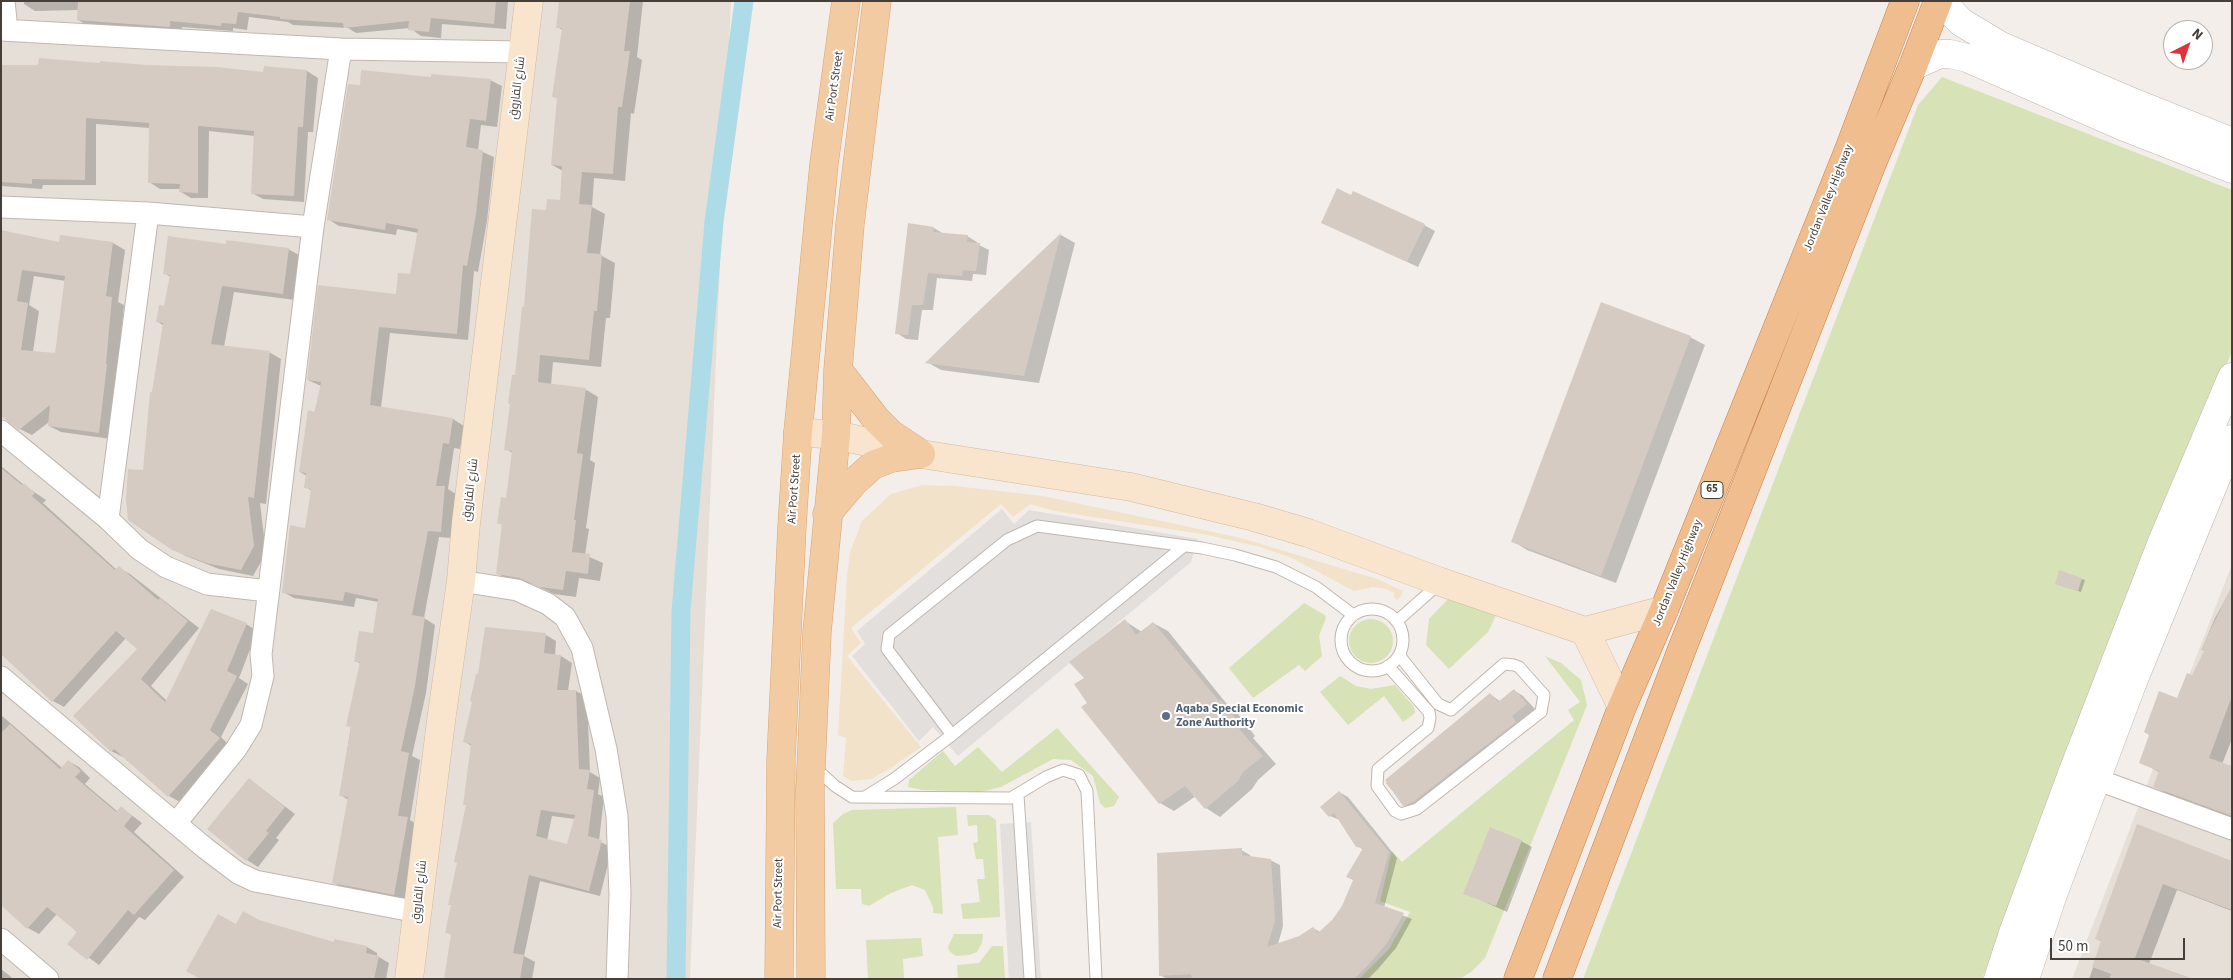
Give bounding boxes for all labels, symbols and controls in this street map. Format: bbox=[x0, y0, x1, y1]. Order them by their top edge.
north arrow bbox=[2163, 20, 2213, 70]
text: N bbox=[2187, 24, 2207, 45]
street label: Air Port Street bbox=[823, 50, 847, 122]
street label: شارع الفاروق bbox=[507, 56, 529, 120]
street label: Jordan Valley Highway bbox=[1801, 143, 1857, 253]
street label: Air Port Street bbox=[785, 454, 805, 524]
street label: شارع الفاروق bbox=[460, 458, 482, 522]
road number: 65 bbox=[1701, 482, 1723, 498]
street label: Jordan Valley Highway bbox=[1650, 518, 1706, 628]
place label: Aqaba Special Economic Zone Authority bbox=[1176, 702, 1304, 730]
marker: Aqaba Special Economic Zone Authority bbox=[1160, 710, 1172, 722]
street label: Air Port Street bbox=[771, 858, 787, 928]
street label: شارع الفاروق bbox=[410, 860, 430, 924]
scale bar bbox=[2053, 928, 2188, 960]
text: 50 m bbox=[2058, 936, 2088, 957]

